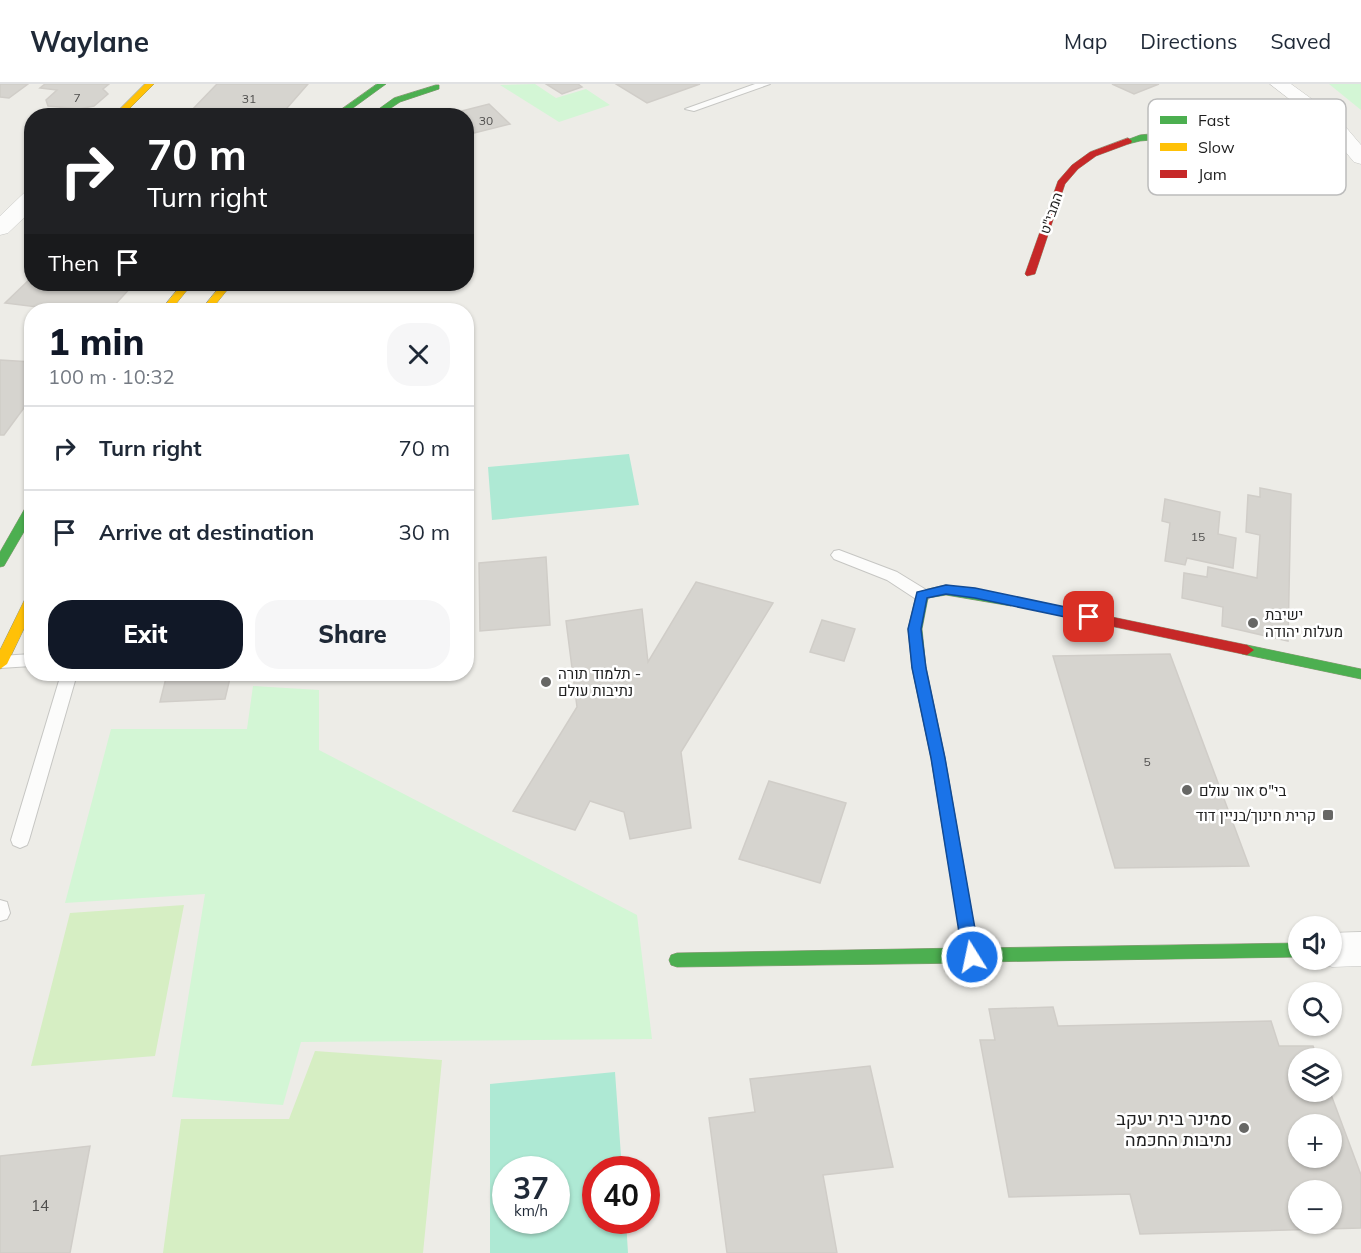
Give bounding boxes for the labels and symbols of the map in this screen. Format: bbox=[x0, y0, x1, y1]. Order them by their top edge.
house number: 7 bbox=[73, 90, 81, 105]
house number: 31 bbox=[242, 91, 256, 106]
legend bbox=[1148, 99, 1346, 195]
text: Fast bbox=[1198, 110, 1230, 130]
house number: 30 bbox=[479, 113, 493, 128]
text: Slow bbox=[1198, 137, 1235, 157]
text: Jam bbox=[1198, 164, 1227, 184]
street label: המבי"ט bbox=[1036, 190, 1066, 236]
house number: 15 bbox=[1191, 529, 1205, 544]
pin bbox=[1063, 591, 1114, 642]
place label: ישיבת מעלות יהודה bbox=[1265, 605, 1343, 641]
marker: ישיבת מעלות יהודה bbox=[1246, 616, 1260, 630]
place label: תלמוד תורה - נתיבות עולם bbox=[558, 664, 641, 700]
marker: תלמוד תורה - נתיבות עולם bbox=[539, 675, 553, 689]
house number: 5 bbox=[1143, 754, 1151, 769]
place label: בי"ס אור עולם bbox=[1199, 781, 1287, 800]
marker: בי"ס אור עולם bbox=[1180, 783, 1194, 797]
place label: קרית חינוך/בניין דוד bbox=[1196, 806, 1316, 825]
marker: קרית חינוך/בניין דוד bbox=[1321, 808, 1335, 822]
position arrow bbox=[940, 925, 1004, 989]
place label: סמינר בית יעקב נתיבות החכמה bbox=[1116, 1107, 1232, 1151]
marker: סמינר בית יעקב נתיבות החכמה bbox=[1237, 1121, 1251, 1135]
speed limit sign: 40 bbox=[582, 1156, 660, 1234]
house number: 14 bbox=[31, 1196, 49, 1215]

